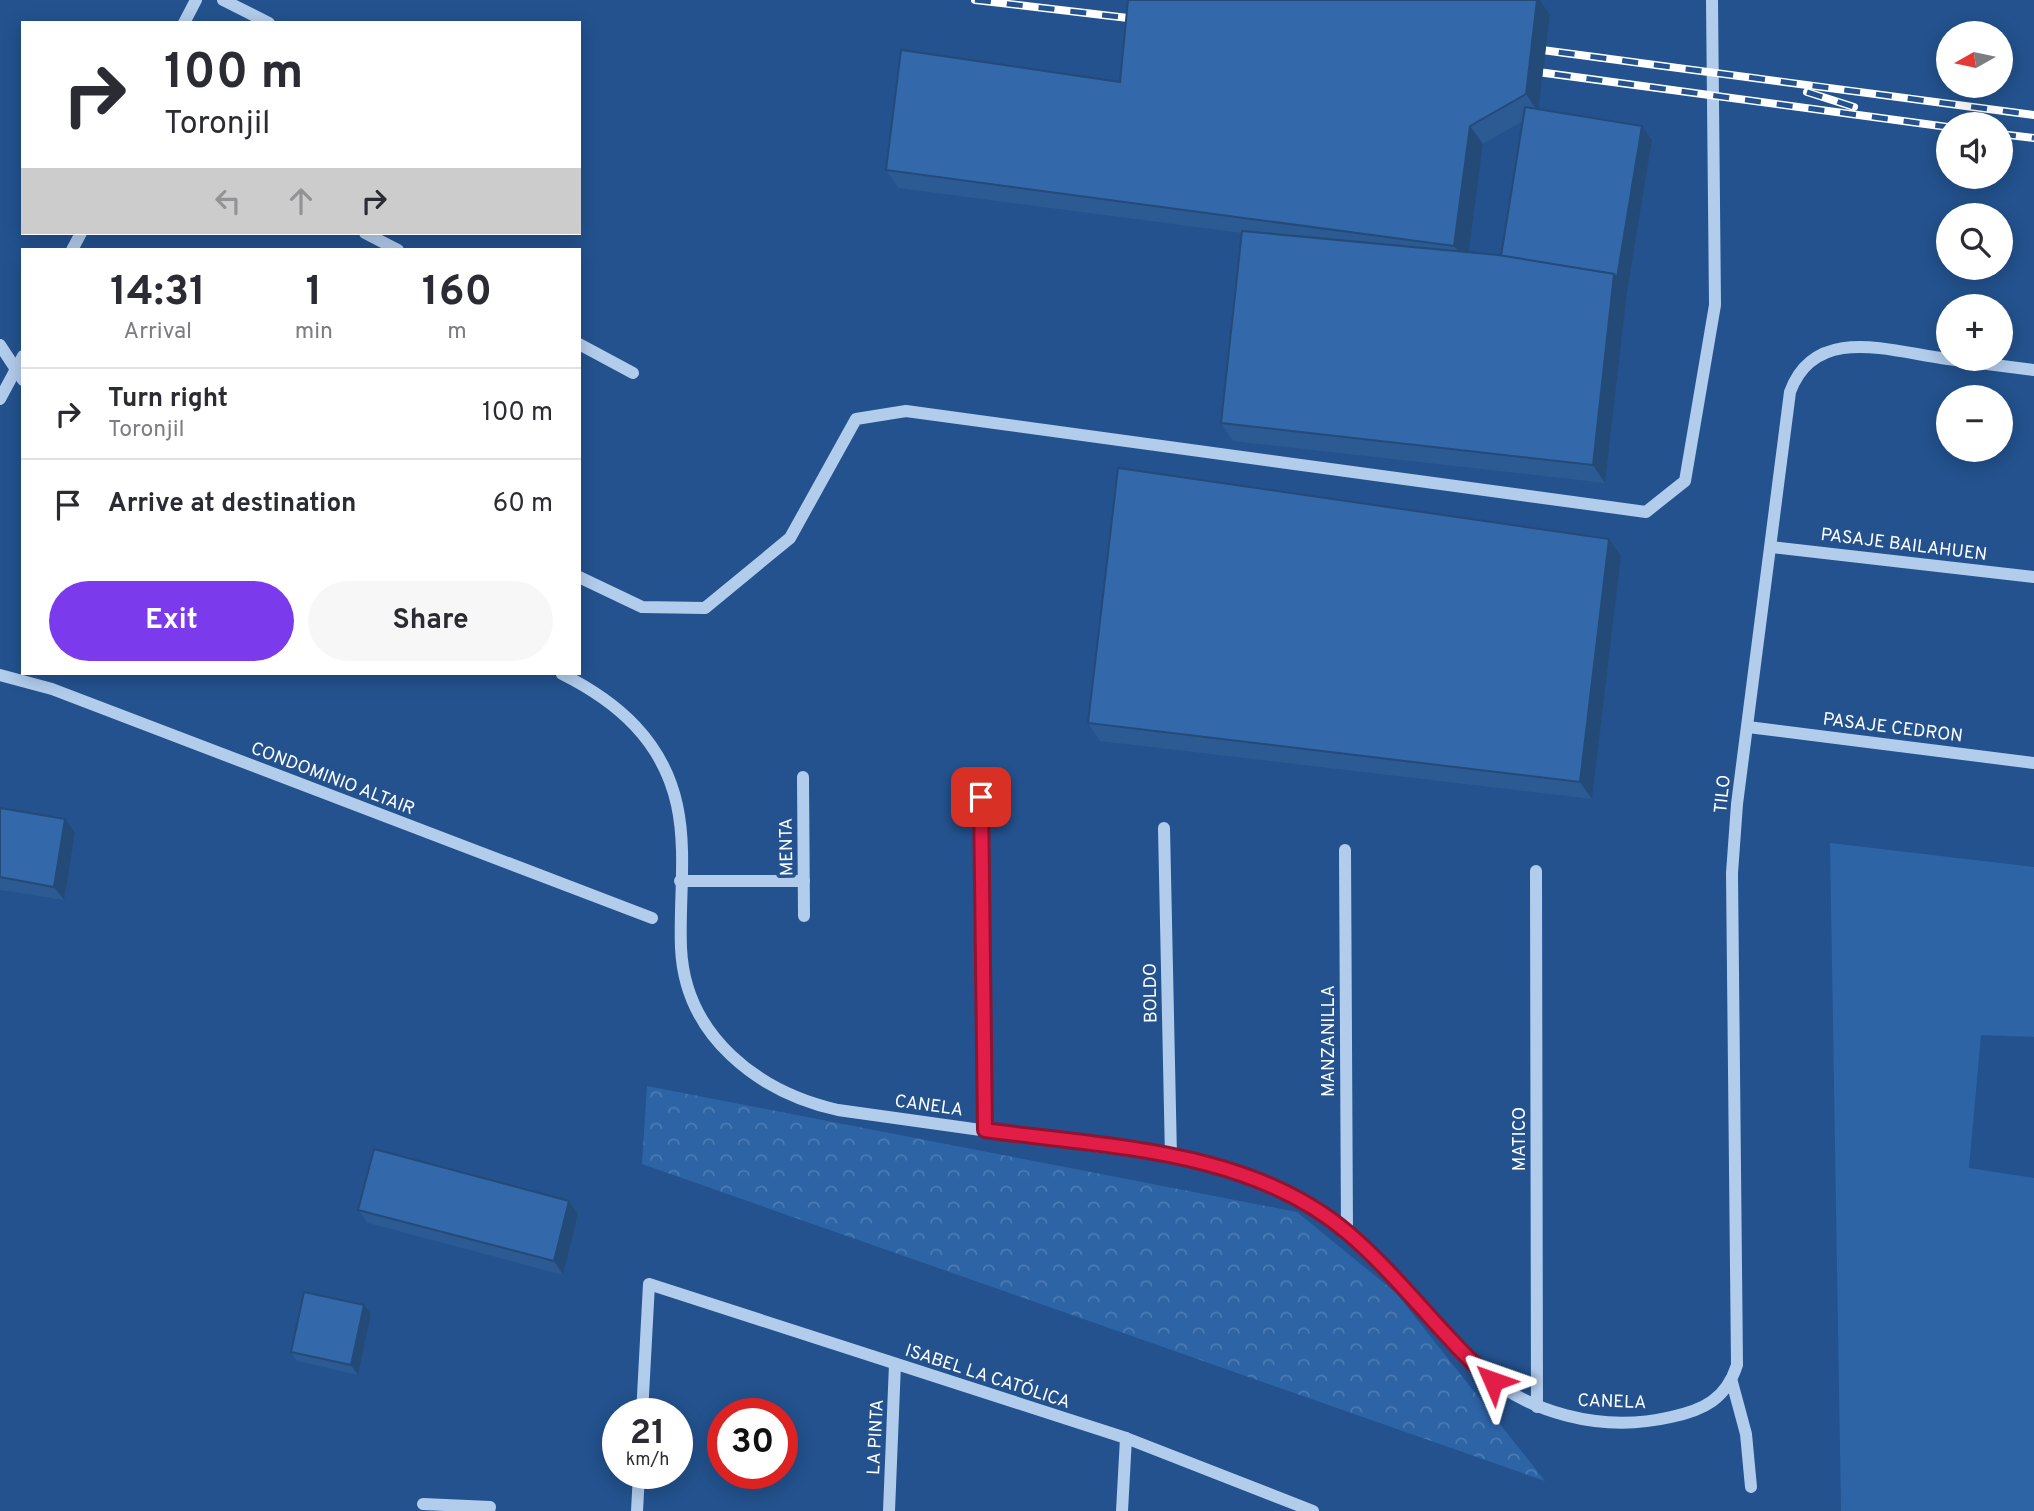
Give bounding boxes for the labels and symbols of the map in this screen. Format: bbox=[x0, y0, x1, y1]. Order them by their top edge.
north arrow bbox=[1936, 21, 2012, 98]
street label: PASAJE BAILAHUEN bbox=[1819, 524, 1988, 567]
street label: PASAJE CEDRON bbox=[1822, 708, 1964, 748]
street label: CONDOMINIO ALTAIR bbox=[247, 738, 418, 821]
pin bbox=[951, 767, 1011, 827]
street label: TILO bbox=[1710, 774, 1737, 815]
street label: MENTA bbox=[775, 818, 800, 876]
street label: BOLDO bbox=[1139, 963, 1164, 1023]
street label: MANZANILLA bbox=[1318, 985, 1341, 1097]
street label: CANELA bbox=[893, 1090, 965, 1123]
street label: MATICO bbox=[1509, 1107, 1532, 1171]
street label: ISABEL LA CATÓLICA bbox=[902, 1338, 1074, 1415]
position arrow bbox=[1456, 1344, 1530, 1418]
street label: CANELA bbox=[1577, 1390, 1647, 1415]
speed limit sign: 30 bbox=[707, 1398, 798, 1489]
street label: LA PINTA bbox=[863, 1399, 890, 1476]

